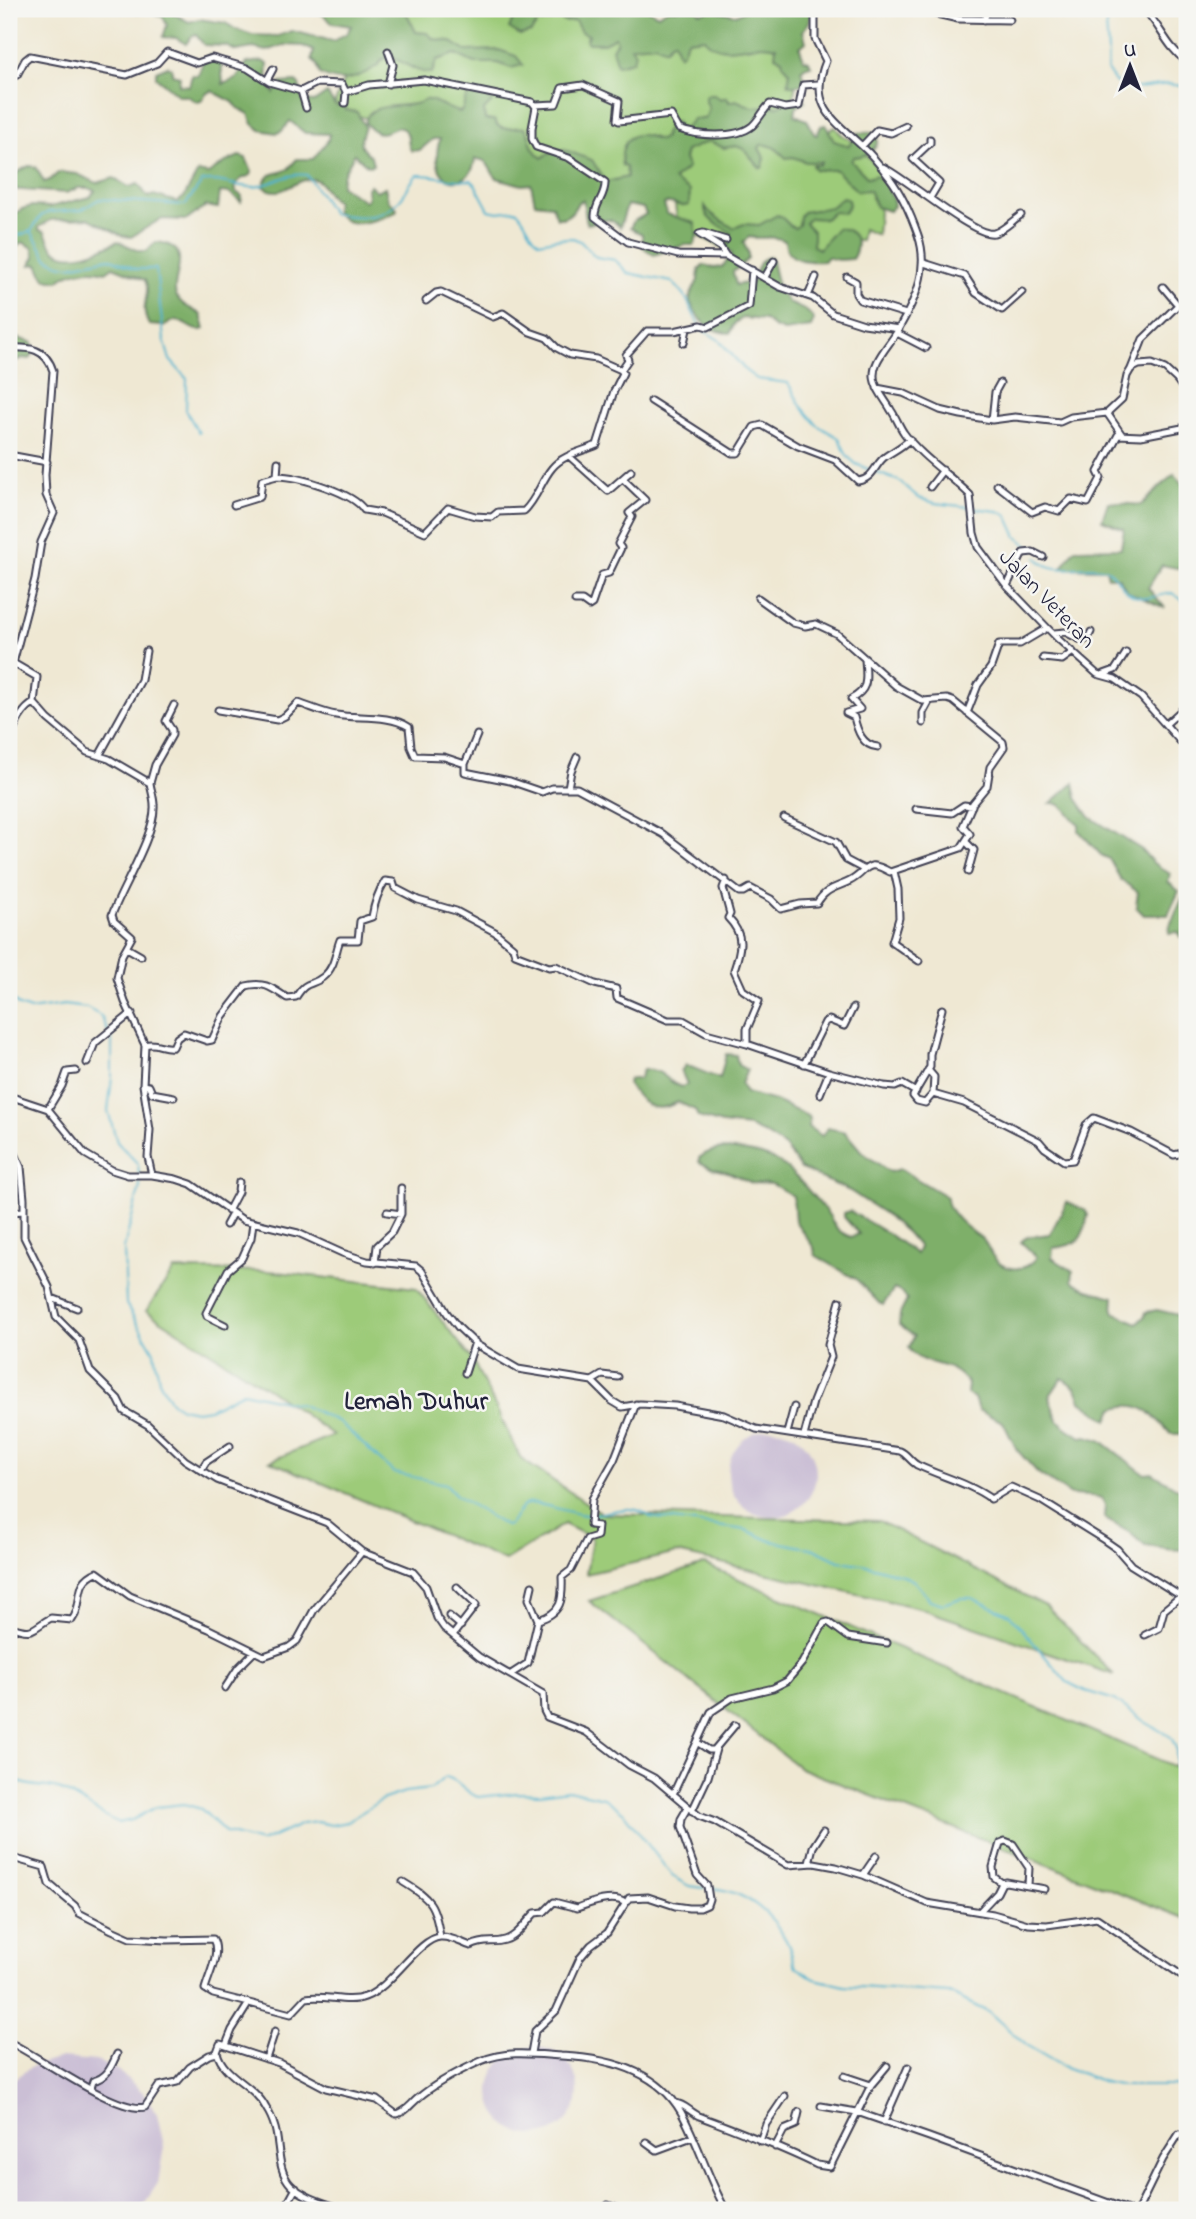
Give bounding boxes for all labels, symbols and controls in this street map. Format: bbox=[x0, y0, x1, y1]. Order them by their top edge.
north arrow bbox=[1094, 32, 1164, 102]
text: U bbox=[1124, 38, 1136, 65]
street label: Jalan Veteran bbox=[990, 543, 1102, 657]
district label: Lemah Duhur bbox=[344, 1384, 489, 1422]

